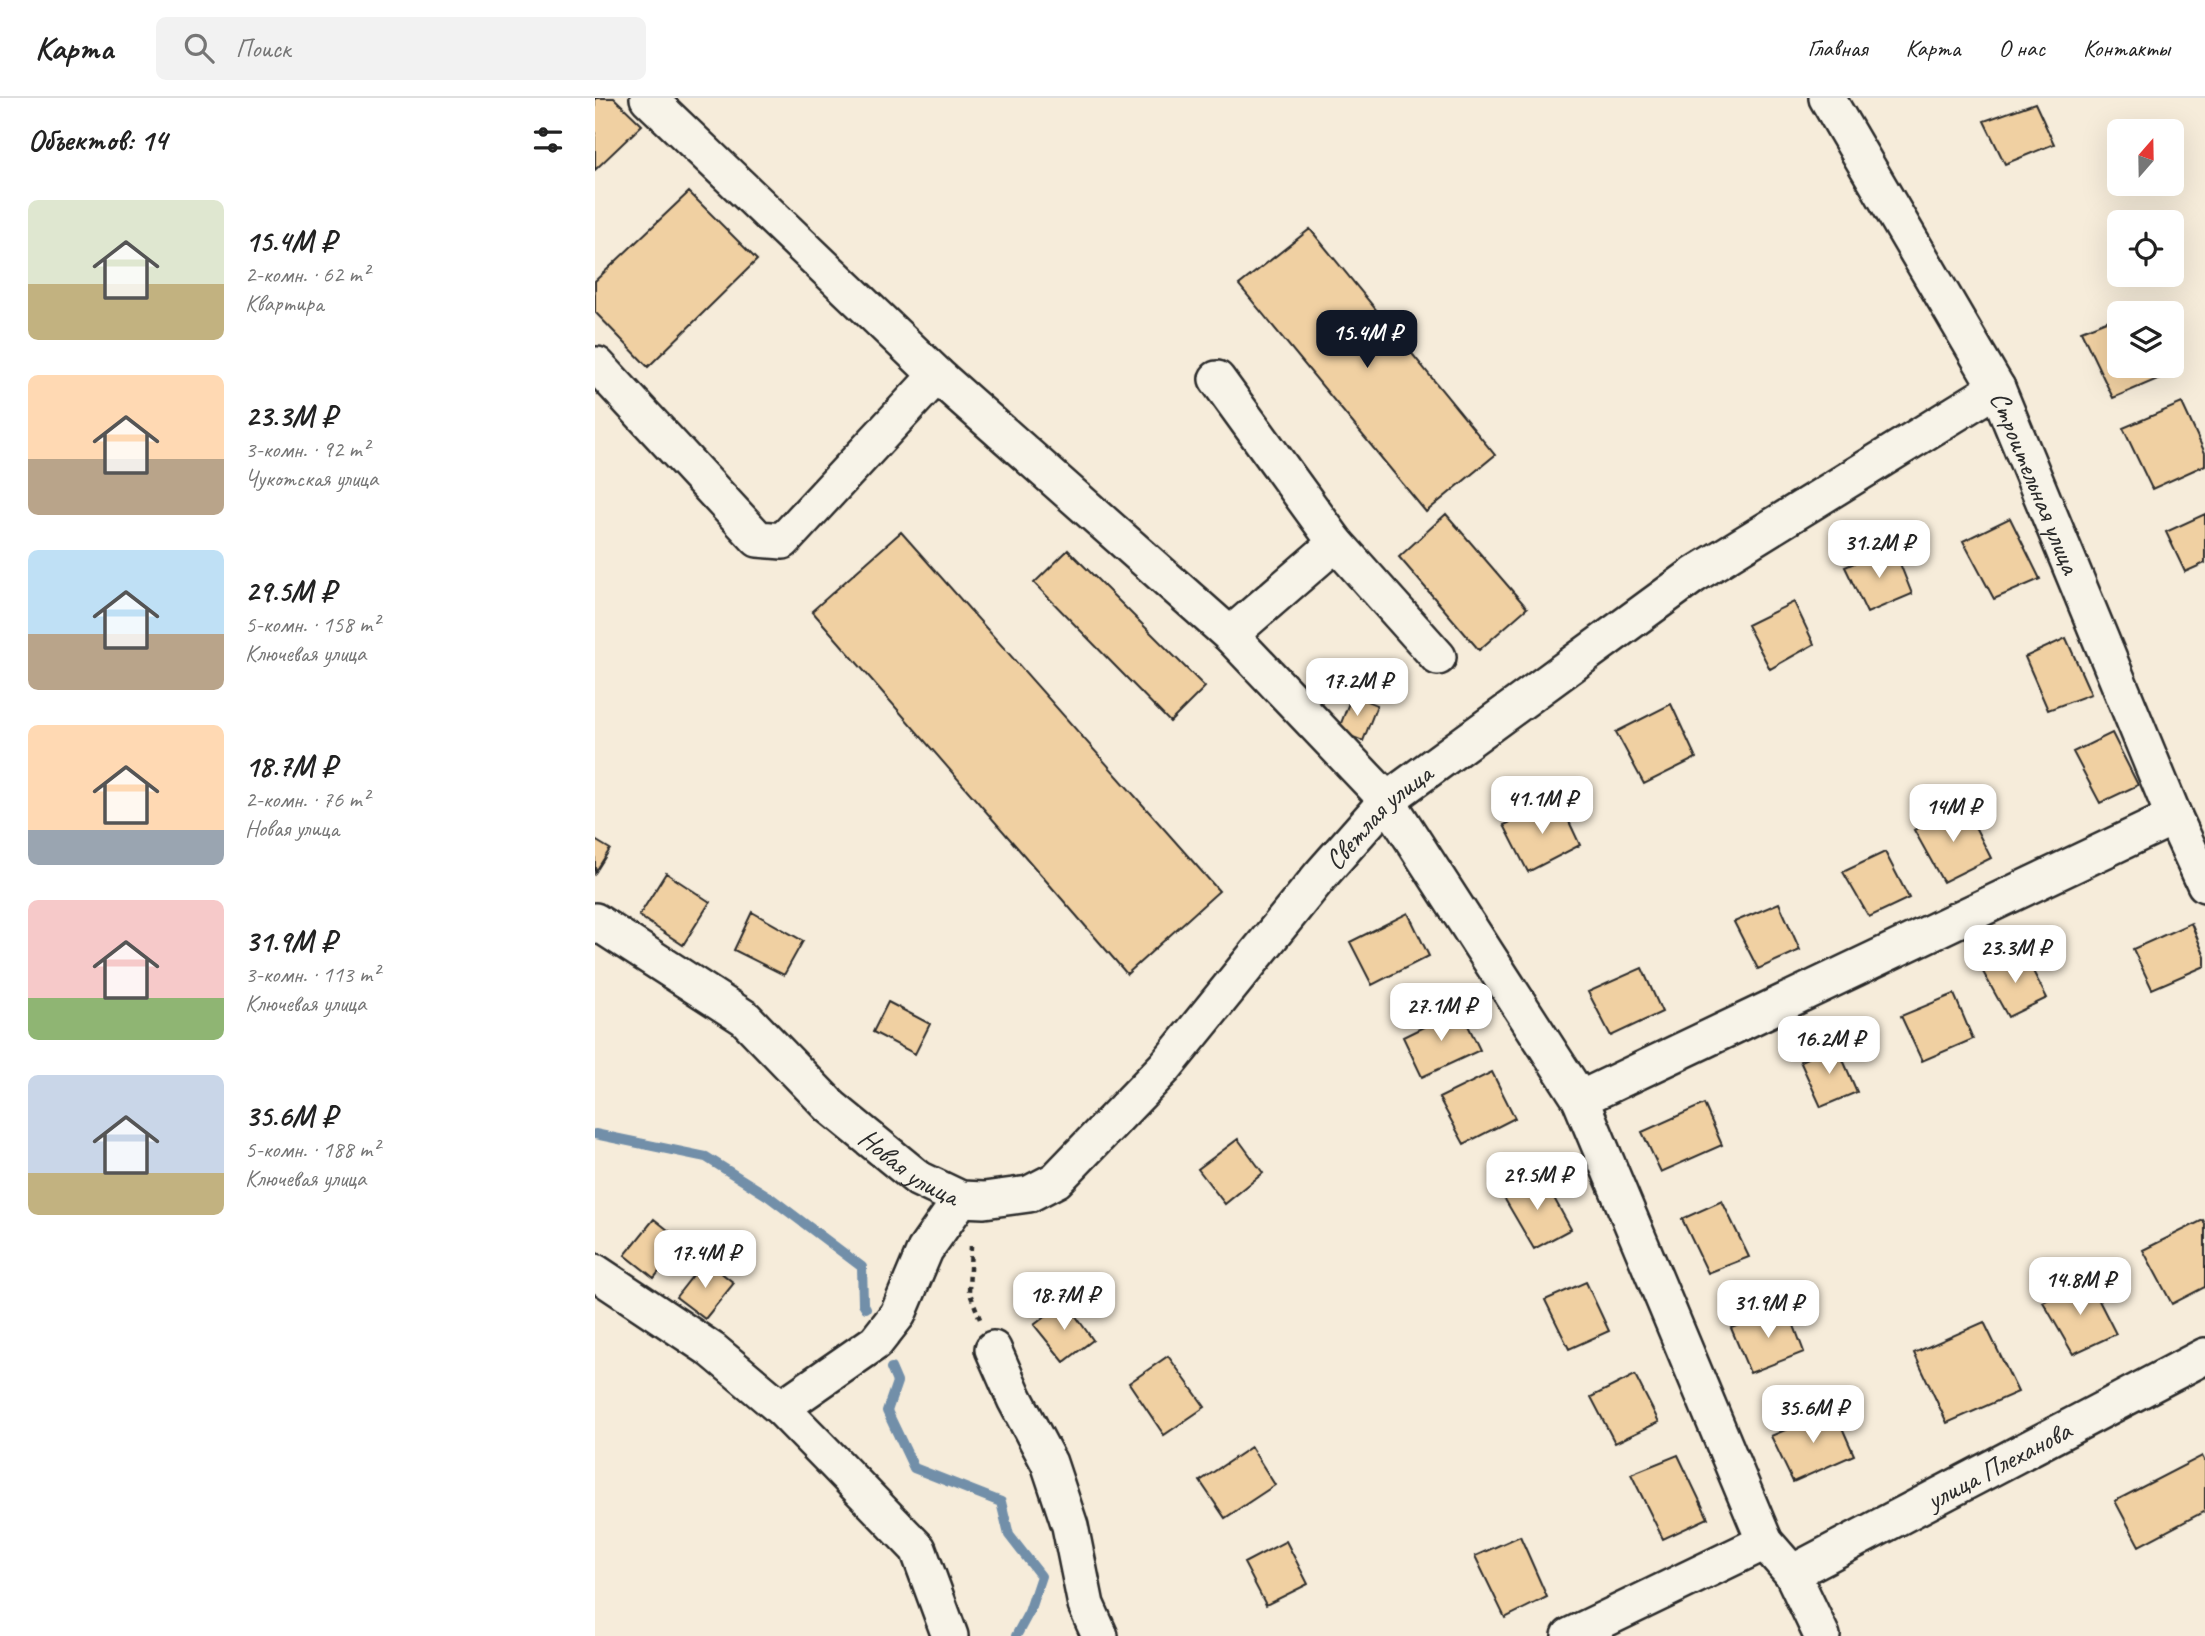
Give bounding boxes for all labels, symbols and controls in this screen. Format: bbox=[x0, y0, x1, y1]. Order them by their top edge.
search box bbox=[156, 17, 646, 80]
text: Карта bbox=[35, 27, 114, 69]
icon: search bbox=[180, 29, 218, 67]
text: Поиск bbox=[236, 32, 290, 65]
text: Главная bbox=[1807, 33, 1868, 63]
text: Карта bbox=[1906, 33, 1960, 63]
text: О нас bbox=[1998, 33, 2045, 63]
text: Контакты bbox=[2083, 33, 2170, 63]
north arrow bbox=[2107, 119, 2184, 196]
map controls bbox=[2107, 119, 2184, 378]
text: Объектов: 14 bbox=[28, 121, 167, 159]
icon: filters bbox=[529, 121, 567, 159]
button: locate bbox=[2107, 210, 2184, 287]
text: 15.4M ₽ bbox=[245, 222, 336, 260]
icon: home bbox=[84, 228, 168, 312]
text: 2-комн. · 62 m² bbox=[245, 260, 369, 289]
text: Квартира bbox=[245, 289, 323, 318]
button: layers bbox=[2107, 301, 2184, 378]
pin: 15.4M ₽ bbox=[1302, 310, 1432, 370]
text: 15.4M ₽ bbox=[1332, 318, 1402, 347]
street label: Строительная улица bbox=[1983, 386, 2090, 580]
text: 23.3M ₽ bbox=[245, 397, 336, 435]
icon: home bbox=[84, 403, 168, 487]
text: 3-комн. · 92 m² bbox=[245, 435, 369, 464]
text: Чукотская улица bbox=[245, 464, 378, 493]
pin: 31.2M ₽ bbox=[1814, 520, 1944, 580]
text: 31.2M ₽ bbox=[1844, 528, 1914, 557]
text: 29.5M ₽ bbox=[245, 572, 335, 610]
icon: home bbox=[84, 578, 168, 662]
text: 5-комн. · 158 m² bbox=[245, 610, 379, 639]
text: Ключевая улица bbox=[245, 639, 366, 668]
pin: 17.2M ₽ bbox=[1292, 658, 1422, 718]
text: 17.2M ₽ bbox=[1322, 666, 1392, 695]
text: 18.7M ₽ bbox=[245, 747, 336, 785]
icon: home bbox=[84, 753, 168, 837]
street label: Светлая улица bbox=[1317, 754, 1441, 877]
pin: 41.1M ₽ bbox=[1477, 776, 1607, 836]
text: 41.1M ₽ bbox=[1507, 784, 1577, 813]
pin: 14M ₽ bbox=[1904, 784, 2002, 844]
text: 2-комн. · 76 m² bbox=[245, 785, 369, 814]
text: 14M ₽ bbox=[1926, 792, 1980, 821]
text: Новая улица bbox=[245, 814, 339, 843]
text: 31.9M ₽ bbox=[245, 922, 336, 960]
pin: 23.3M ₽ bbox=[1950, 926, 2080, 985]
icon: home bbox=[84, 928, 168, 1012]
text: 23.3M ₽ bbox=[1980, 933, 2050, 962]
text: 3-комн. · 113 m² bbox=[245, 960, 379, 989]
pin: 27.1M ₽ bbox=[1376, 984, 1506, 1043]
text: Ключевая улица bbox=[245, 989, 366, 1018]
text: 27.1M ₽ bbox=[1406, 991, 1476, 1020]
pin: 16.2M ₽ bbox=[1764, 1016, 1894, 1076]
text: 16.2M ₽ bbox=[1794, 1024, 1864, 1053]
text: 35.6M ₽ bbox=[245, 1097, 336, 1135]
icon: home bbox=[84, 1103, 168, 1187]
street label: Новая улица bbox=[852, 1120, 967, 1214]
text: 5-комн. · 188 m² bbox=[245, 1135, 379, 1164]
pin: 29.5M ₽ bbox=[1472, 1152, 1602, 1212]
text: 29.5M ₽ bbox=[1502, 1160, 1572, 1189]
text: Ключевая улица bbox=[245, 1164, 366, 1193]
pin: 17.4M ₽ bbox=[640, 1230, 770, 1290]
text: 17.4M ₽ bbox=[670, 1238, 740, 1267]
pin: 14.8M ₽ bbox=[2015, 1258, 2145, 1317]
text: 14.8M ₽ bbox=[2045, 1265, 2115, 1294]
pin: 18.7M ₽ bbox=[999, 1272, 1129, 1332]
text: 18.7M ₽ bbox=[1029, 1280, 1099, 1309]
pin: 31.9M ₽ bbox=[1703, 1280, 1833, 1340]
text: 31.9M ₽ bbox=[1733, 1288, 1803, 1317]
pin: 35.6M ₽ bbox=[1748, 1386, 1878, 1445]
text: 35.6M ₽ bbox=[1778, 1393, 1848, 1422]
street label: улица Плеханова bbox=[1918, 1411, 2078, 1518]

